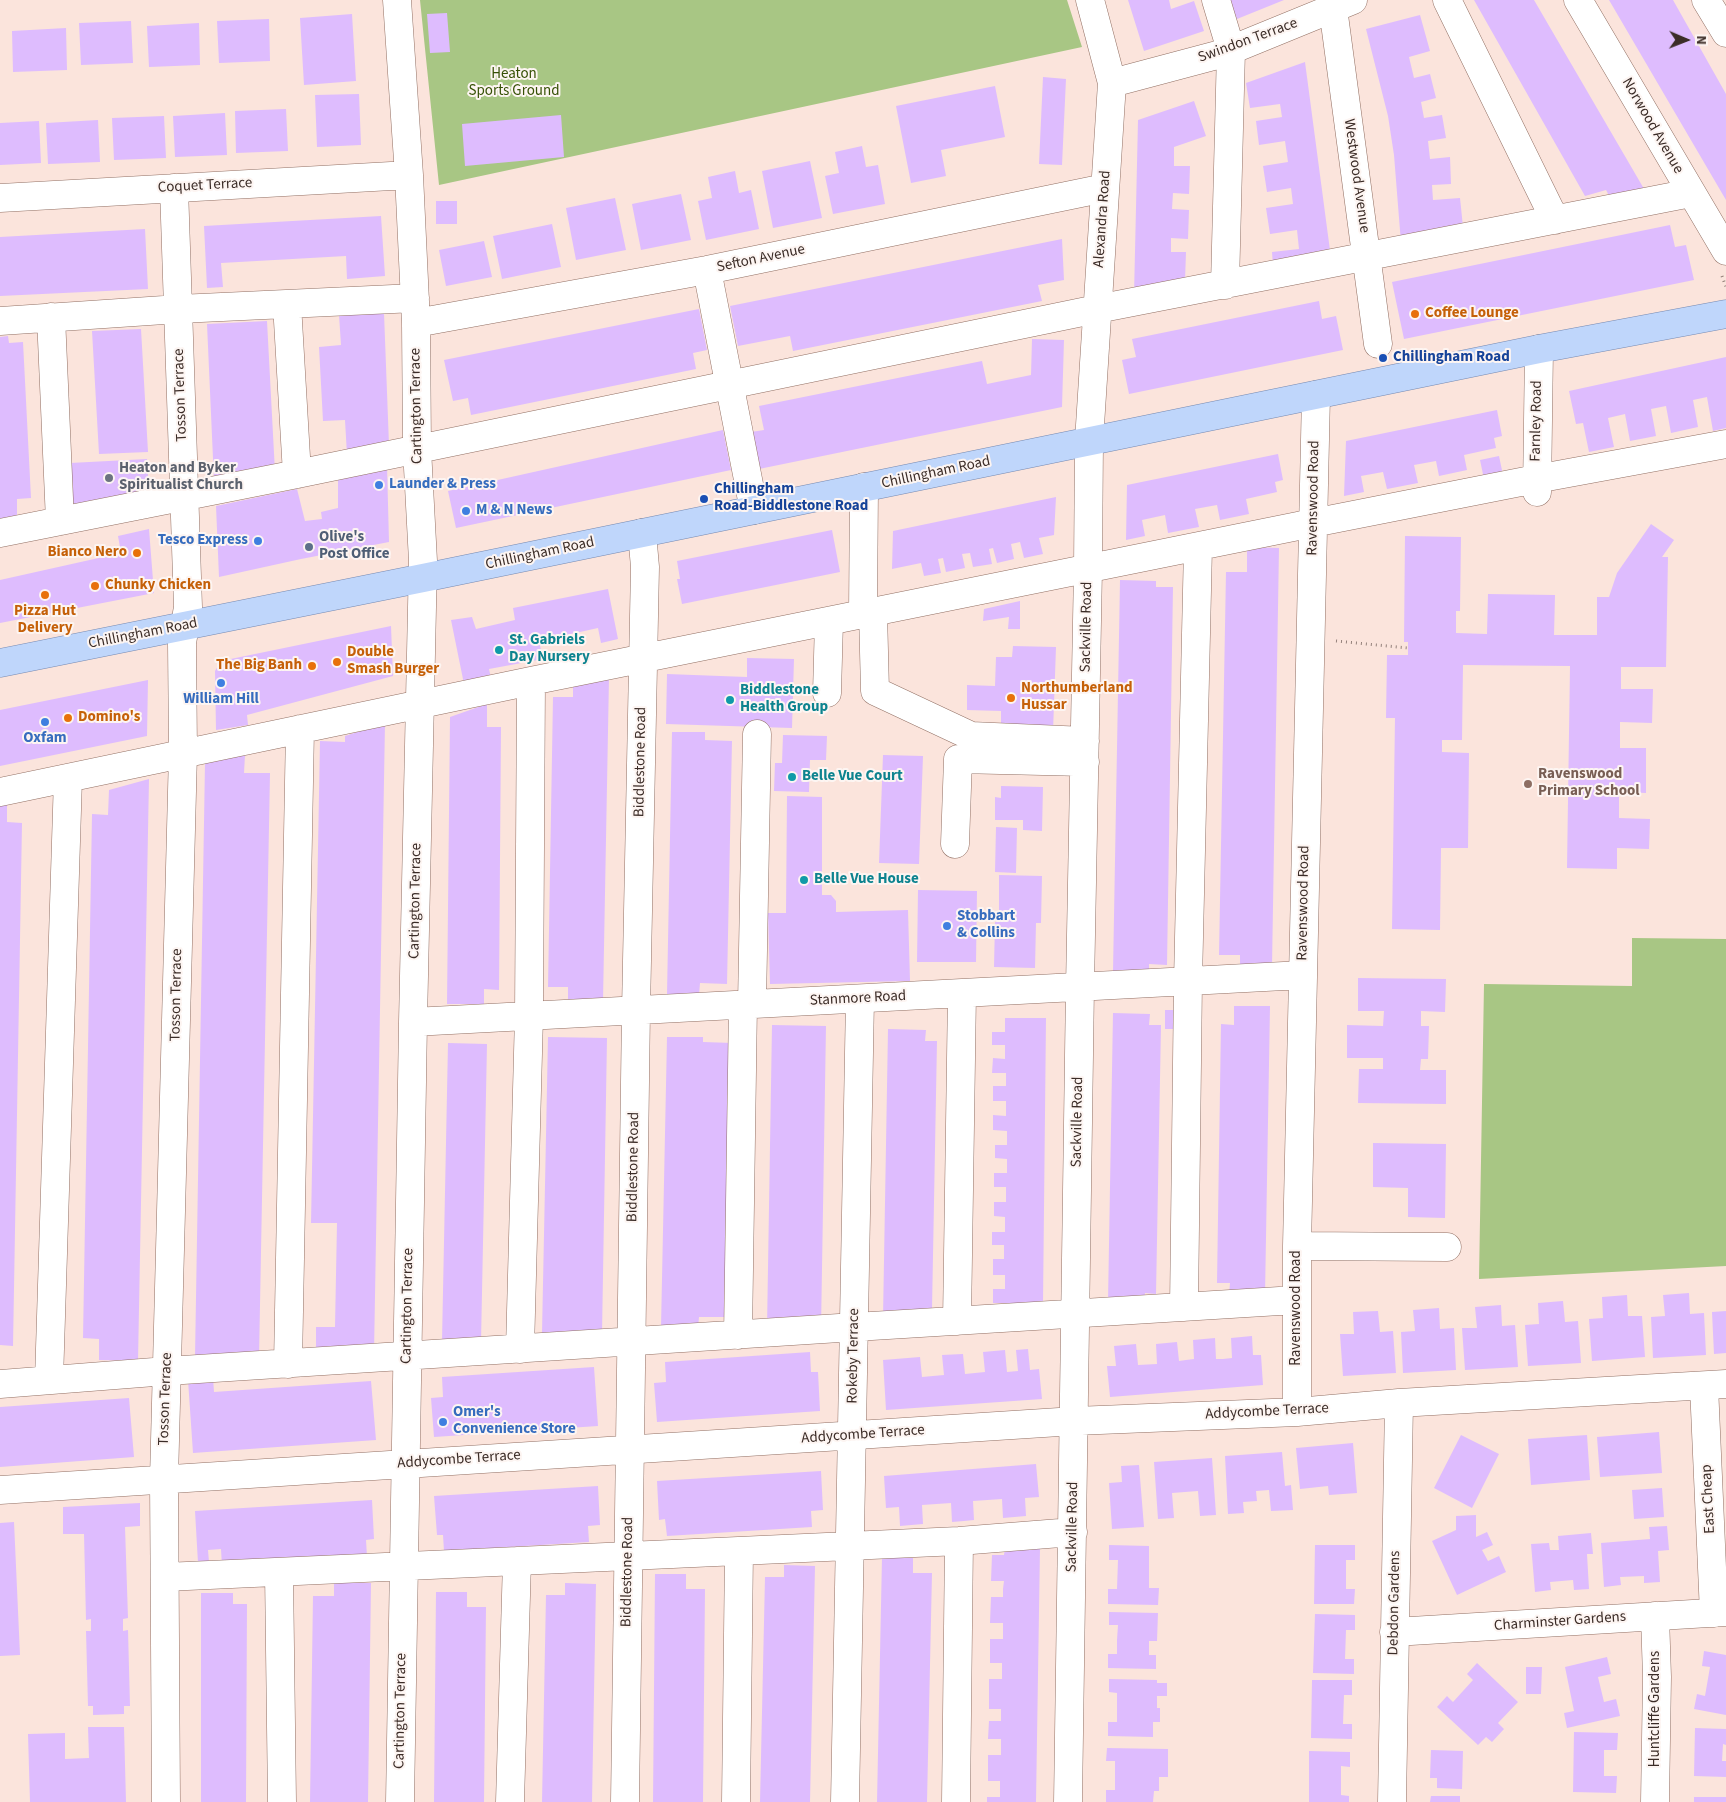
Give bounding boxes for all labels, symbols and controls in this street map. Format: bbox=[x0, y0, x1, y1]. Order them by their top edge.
street label: Swindon Terrace bbox=[1196, 15, 1300, 67]
north arrow bbox=[1661, 15, 1711, 65]
text: N bbox=[1691, 35, 1711, 45]
park label: Heaton Sports Ground bbox=[468, 66, 560, 101]
street label: Norwood Avenue bbox=[1617, 75, 1687, 177]
street label: Westwood Avenue bbox=[1339, 118, 1373, 234]
street label: Alexandra Road bbox=[1091, 170, 1115, 268]
street label: Coquet Terrace bbox=[157, 175, 253, 197]
street label: Sefton Avenue bbox=[715, 241, 807, 277]
place label: Coffee Lounge bbox=[1425, 305, 1519, 323]
marker: Coffee Lounge bbox=[1409, 308, 1421, 320]
street label: Tosson Terrace bbox=[170, 348, 192, 442]
street label: Cartington Terrace bbox=[407, 348, 427, 464]
place label: Chillingham Road bbox=[1393, 349, 1510, 367]
marker: Chillingham Road bbox=[1377, 352, 1389, 364]
street label: Farnley Road bbox=[1527, 380, 1547, 462]
street label: Ravenswood Road bbox=[1304, 440, 1324, 556]
street label: Chillingham Road bbox=[880, 453, 992, 493]
place label: Heaton and Byker Spiritualist Church bbox=[119, 460, 243, 495]
marker: Heaton and Byker Spiritualist Church bbox=[103, 472, 115, 484]
place label: Launder & Press bbox=[389, 476, 496, 494]
marker: Launder & Press bbox=[373, 479, 385, 491]
place label: Chillingham Road-Biddlestone Road bbox=[714, 481, 868, 516]
marker: Chillingham Road-Biddlestone Road bbox=[698, 493, 710, 505]
place label: M & N News bbox=[476, 502, 552, 520]
marker: M & N News bbox=[460, 505, 472, 517]
place label: Olive's Post Office bbox=[319, 529, 390, 564]
place label: Tesco Express bbox=[158, 532, 248, 550]
street label: Chillingham Road bbox=[484, 534, 596, 574]
marker: Tesco Express bbox=[252, 535, 264, 547]
marker: Olive's Post Office bbox=[303, 541, 315, 553]
place label: Bianco Nero bbox=[47, 544, 127, 562]
marker: Bianco Nero bbox=[131, 547, 143, 559]
place label: Chunky Chicken bbox=[105, 577, 211, 595]
marker: Chunky Chicken bbox=[89, 580, 101, 592]
street label: Sackville Road bbox=[1077, 581, 1097, 673]
marker: Pizza Hut Delivery bbox=[39, 589, 51, 601]
place label: Pizza Hut Delivery bbox=[14, 603, 76, 638]
street label: Chillingham Road bbox=[87, 615, 199, 653]
place label: St. Gabriels Day Nursery bbox=[509, 632, 590, 667]
place label: Double Smash Burger bbox=[347, 644, 439, 679]
marker: St. Gabriels Day Nursery bbox=[493, 644, 505, 656]
marker: Double Smash Burger bbox=[331, 656, 343, 668]
place label: The Big Banh bbox=[216, 657, 302, 675]
marker: The Big Banh bbox=[306, 660, 318, 672]
marker: William Hill bbox=[215, 677, 227, 689]
place label: Northumberland Hussar bbox=[1021, 680, 1133, 715]
place label: Biddlestone Health Group bbox=[740, 682, 828, 717]
place label: William Hill bbox=[183, 691, 259, 709]
marker: Northumberland Hussar bbox=[1005, 692, 1017, 704]
marker: Biddlestone Health Group bbox=[724, 694, 736, 706]
street label: Biddlestone Road bbox=[631, 707, 651, 817]
place label: Domino's bbox=[78, 709, 140, 727]
marker: Domino's bbox=[62, 712, 74, 724]
marker: Oxfam bbox=[39, 716, 51, 728]
place label: Oxfam bbox=[23, 730, 67, 748]
place label: Ravenswood Primary School bbox=[1538, 766, 1640, 801]
place label: Belle Vue Court bbox=[802, 768, 903, 786]
marker: Belle Vue Court bbox=[786, 771, 798, 783]
marker: Ravenswood Primary School bbox=[1522, 778, 1534, 790]
street label: Cartington Terrace bbox=[406, 843, 426, 959]
street label: Ravenswood Road bbox=[1294, 845, 1314, 961]
place label: Belle Vue House bbox=[814, 871, 919, 889]
marker: Belle Vue House bbox=[798, 874, 810, 886]
place label: Stobbart & Collins bbox=[957, 908, 1015, 943]
marker: Stobbart & Collins bbox=[941, 920, 953, 932]
street label: Tosson Terrace bbox=[167, 948, 187, 1042]
street label: Stanmore Road bbox=[809, 987, 907, 1011]
street label: Sackville Road bbox=[1068, 1076, 1088, 1168]
street label: Biddlestone Road bbox=[624, 1112, 644, 1222]
street label: Cartington Terrace bbox=[398, 1248, 418, 1364]
street label: Ravenswood Road bbox=[1288, 1250, 1306, 1366]
street label: Rokeby Terrace bbox=[844, 1308, 864, 1404]
street label: Tosson Terrace bbox=[155, 1352, 177, 1446]
street label: Addycombe Terrace bbox=[1205, 1400, 1329, 1424]
place label: Omer's Convenience Store bbox=[453, 1404, 576, 1439]
marker: Omer's Convenience Store bbox=[437, 1416, 449, 1428]
street label: Addycombe Terrace bbox=[801, 1422, 925, 1448]
street label: Addycombe Terrace bbox=[397, 1447, 521, 1473]
street label: East Cheap bbox=[1698, 1464, 1720, 1534]
street label: Sackville Road bbox=[1063, 1481, 1083, 1573]
street label: Biddlestone Road bbox=[618, 1517, 638, 1627]
street label: Debdon Gardens bbox=[1385, 1550, 1405, 1656]
street label: Charminster Gardens bbox=[1493, 1608, 1627, 1636]
street label: Huntcliffe Gardens bbox=[1647, 1651, 1665, 1767]
street label: Cartington Terrace bbox=[391, 1653, 411, 1769]

